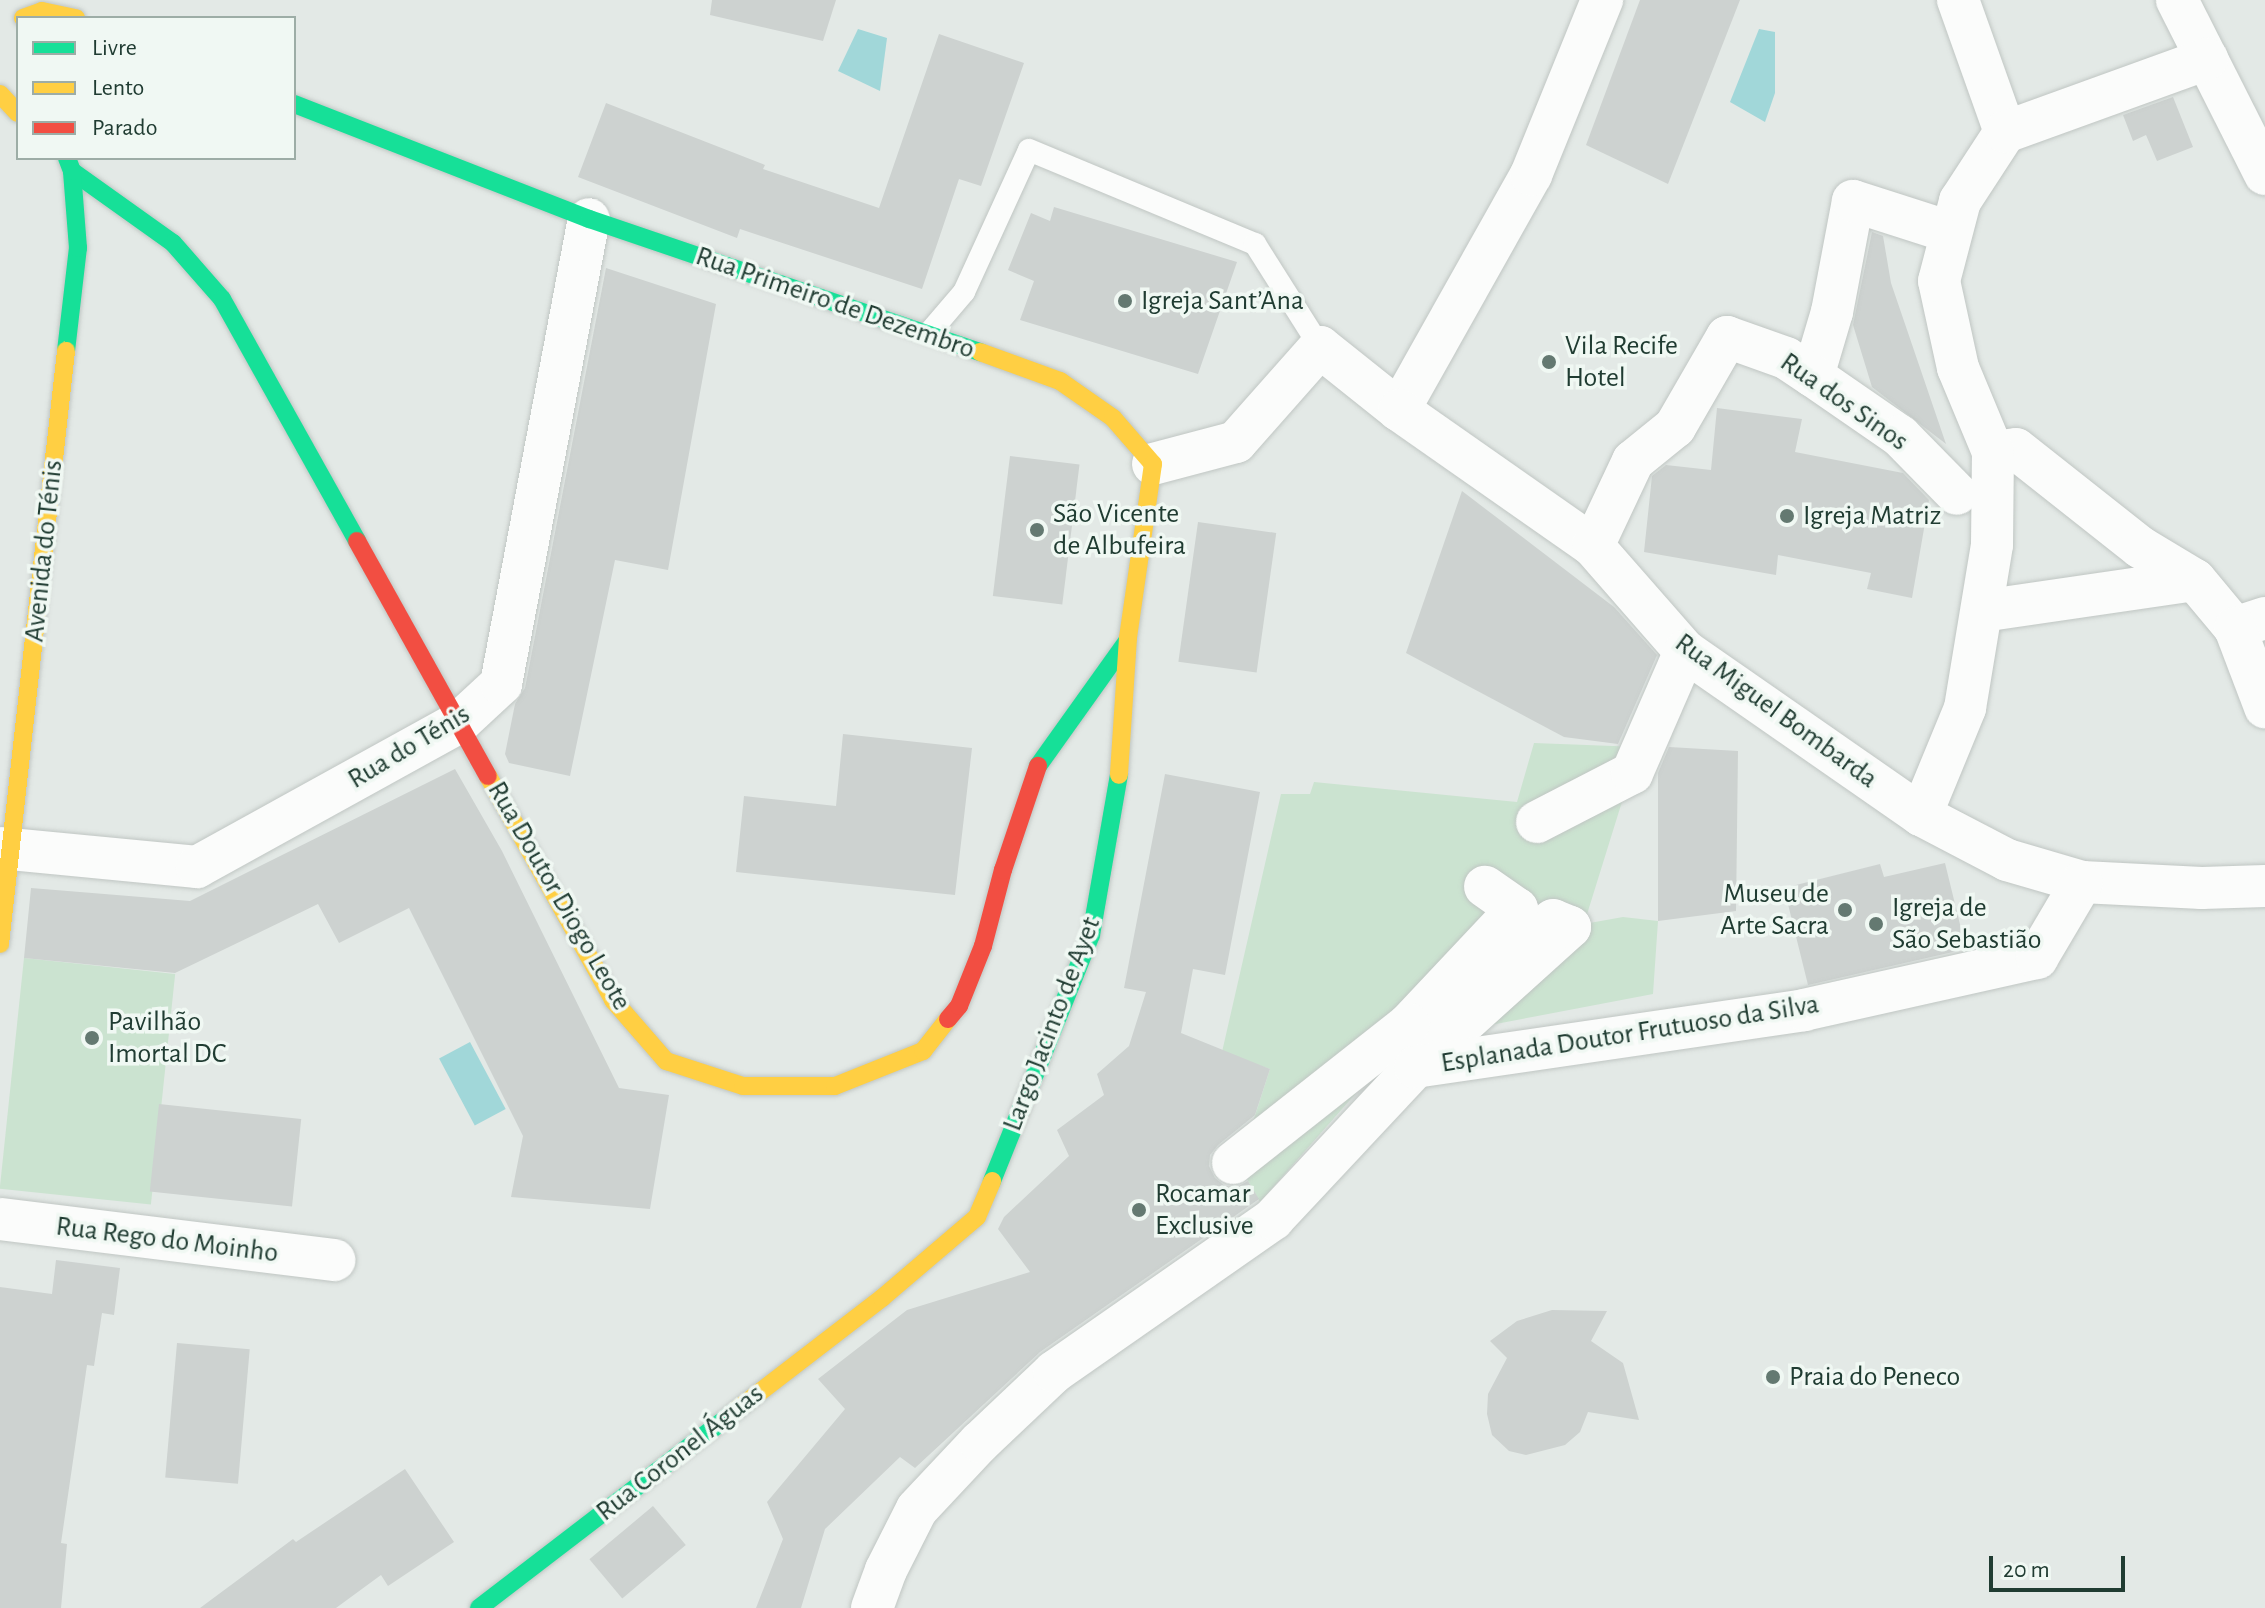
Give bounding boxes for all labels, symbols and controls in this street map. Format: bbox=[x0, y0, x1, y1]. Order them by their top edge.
legend bbox=[16, 16, 296, 160]
text: Livre bbox=[92, 36, 137, 60]
text: Lento bbox=[92, 76, 144, 100]
text: Parado bbox=[92, 116, 158, 140]
street label: Rua Primeiro de Dezembro bbox=[691, 239, 979, 367]
place label: Igreja Sant’Ana bbox=[1141, 284, 1304, 318]
marker: Igreja Sant’Ana bbox=[1116, 292, 1134, 310]
place label: Vila Recife Hotel bbox=[1565, 329, 1678, 395]
street label: Rua dos Sinos bbox=[1774, 346, 1914, 458]
marker: Vila Recife Hotel bbox=[1540, 353, 1558, 371]
street label: Avenida do Ténis bbox=[18, 458, 70, 644]
place label: São Vicente de Albufeira bbox=[1053, 497, 1186, 563]
place label: Igreja Matriz bbox=[1803, 499, 1941, 533]
marker: Igreja Matriz bbox=[1778, 507, 1796, 525]
marker: São Vicente de Albufeira bbox=[1028, 521, 1046, 539]
street label: Rua Miguel Bombarda bbox=[1668, 626, 1884, 796]
street label: Rua do Ténis bbox=[342, 698, 476, 796]
street label: Rua Doutor Diogo Leote bbox=[480, 776, 638, 1016]
place label: Museu de Arte Sacra bbox=[1720, 877, 1829, 943]
place label: Igreja de São Sebastião bbox=[1892, 891, 2042, 957]
marker: Museu de Arte Sacra bbox=[1836, 901, 1854, 919]
street label: Largo Jacinto de Ayet bbox=[996, 912, 1108, 1136]
marker: Igreja de São Sebastião bbox=[1867, 915, 1885, 933]
street label: Esplanada Doutor Frutuoso da Silva bbox=[1439, 988, 1821, 1080]
place label: Pavilhão Imortal DC bbox=[108, 1005, 226, 1071]
marker: Pavilhão Imortal DC bbox=[83, 1029, 101, 1047]
place label: Rocamar Exclusive bbox=[1155, 1177, 1254, 1243]
marker: Rocamar Exclusive bbox=[1130, 1201, 1148, 1219]
street label: Rua Rego do Moinho bbox=[54, 1210, 280, 1270]
place label: Praia do Peneco bbox=[1789, 1360, 1960, 1394]
marker: Praia do Peneco bbox=[1764, 1368, 1782, 1386]
street label: Rua Coronel Águas bbox=[590, 1377, 770, 1529]
scale bar bbox=[1993, 1540, 2129, 1590]
text: 20 m bbox=[2003, 1558, 2050, 1582]

